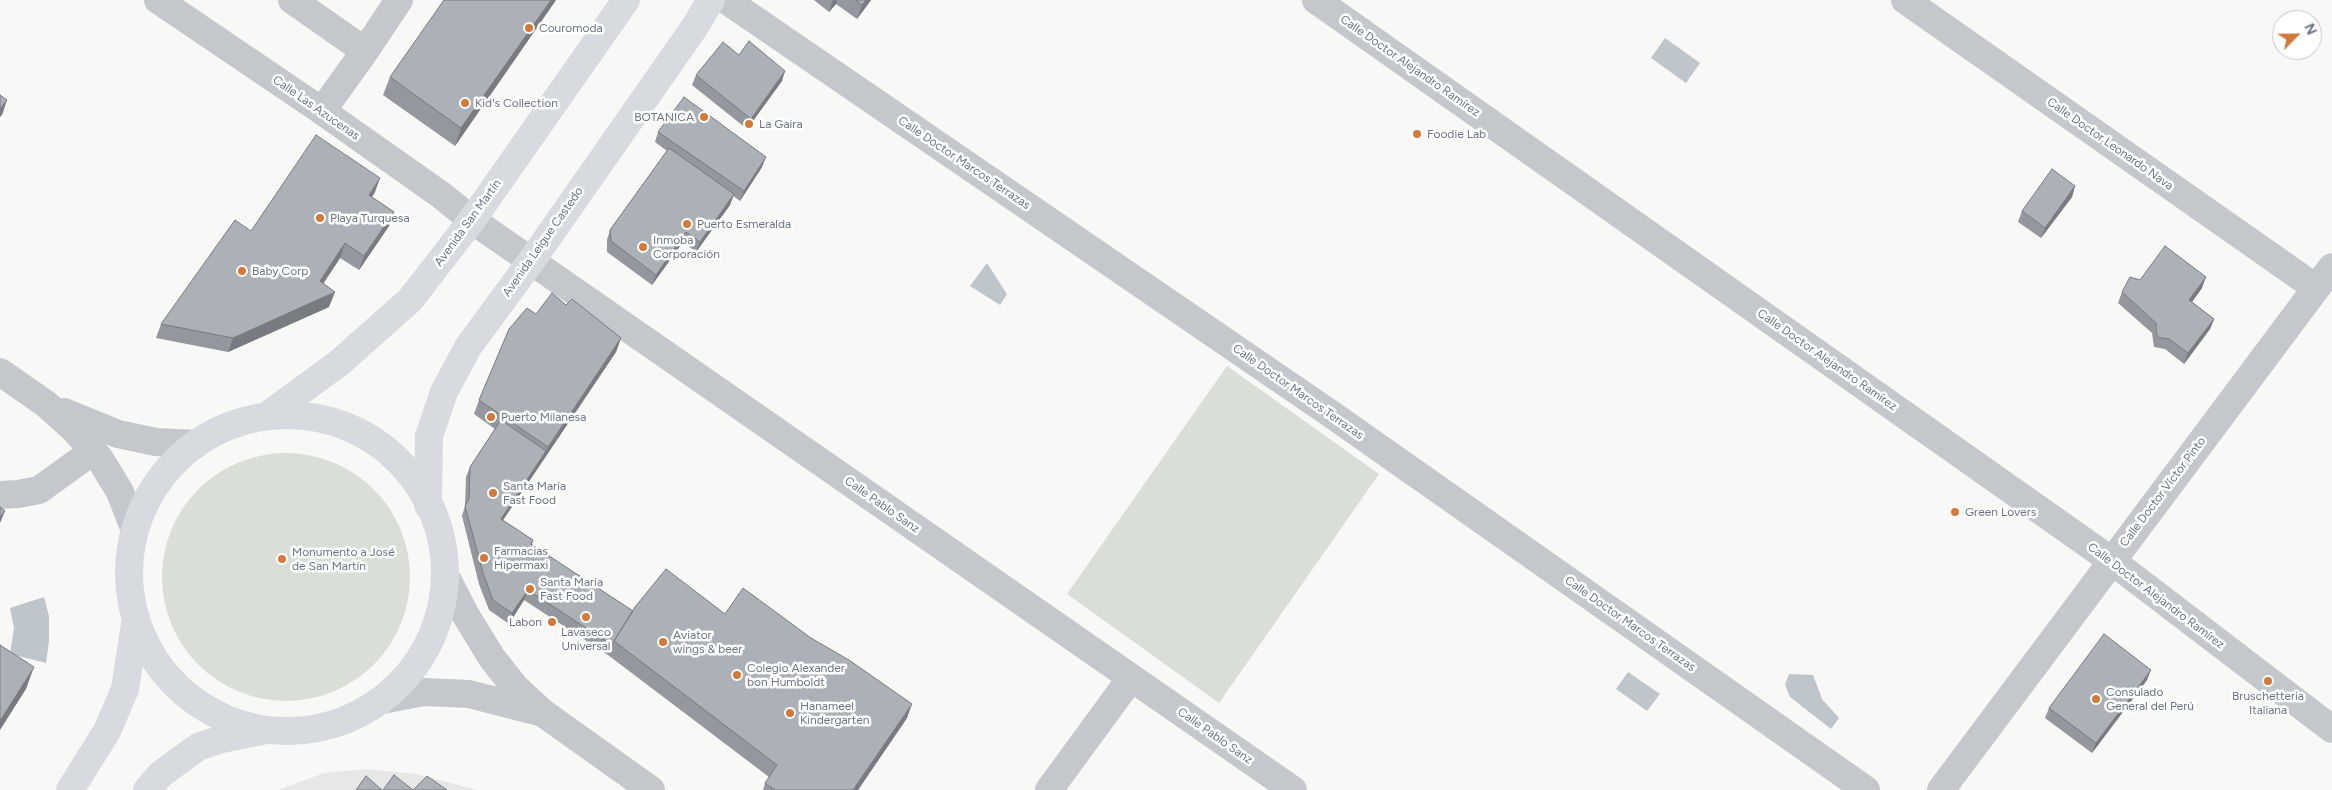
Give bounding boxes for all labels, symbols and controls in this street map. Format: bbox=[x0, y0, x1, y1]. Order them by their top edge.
north arrow bbox=[2272, 10, 2322, 60]
street label: Calle Doctor Alejandro Ramírez bbox=[1337, 12, 1483, 120]
place label: Couromoda bbox=[539, 21, 603, 35]
text: N bbox=[2300, 21, 2320, 38]
marker: Couromoda bbox=[523, 22, 535, 34]
street label: Calle Las Azucenas bbox=[270, 73, 362, 143]
street label: Calle Doctor Leonardo Nava bbox=[2044, 95, 2176, 193]
place label: Kid's Collection bbox=[475, 96, 558, 110]
marker: Kid's Collection bbox=[459, 97, 471, 109]
place label: BOTANICA bbox=[634, 110, 694, 124]
marker: BOTANICA bbox=[698, 111, 710, 123]
street label: Calle Doctor Marcos Terrazas bbox=[895, 113, 1033, 213]
place label: La Gaira bbox=[759, 117, 803, 131]
marker: La Gaira bbox=[743, 118, 755, 130]
place label: Foodie Lab bbox=[1427, 127, 1486, 141]
marker: Foodie Lab bbox=[1411, 128, 1423, 140]
street label: Avenida San Martín bbox=[432, 177, 504, 269]
street label: Avenida Leigue Castedo bbox=[500, 184, 586, 300]
place label: Playa Turquesa bbox=[330, 211, 410, 225]
marker: Playa Turquesa bbox=[314, 212, 326, 224]
place label: Puerto Esmeralda bbox=[697, 217, 791, 231]
marker: Puerto Esmeralda bbox=[681, 218, 693, 230]
place label: Inmoba Corporación bbox=[653, 233, 720, 261]
marker: Inmoba Corporación bbox=[637, 241, 649, 253]
place label: Baby Corp bbox=[252, 264, 308, 278]
marker: Baby Corp bbox=[236, 265, 248, 277]
street label: Calle Doctor Alejandro Ramírez bbox=[1754, 306, 1900, 414]
street label: Calle Doctor Marcos Terrazas bbox=[1230, 341, 1366, 443]
place label: Puerto Milanesa bbox=[501, 410, 586, 424]
marker: Puerto Milanesa bbox=[485, 411, 497, 423]
street label: Calle Doctor Víctor Pinto bbox=[2117, 434, 2209, 550]
street label: Calle Pablo Sanz bbox=[842, 474, 922, 536]
place label: Santa María Fast Food bbox=[503, 479, 566, 507]
marker: Santa María Fast Food bbox=[487, 487, 499, 499]
place label: Green Lovers bbox=[1965, 505, 2036, 519]
marker: Green Lovers bbox=[1949, 506, 1961, 518]
street label: Calle Doctor Alejandro Ramírez bbox=[2085, 540, 2227, 652]
place label: Farmacias Hipermaxi bbox=[494, 544, 548, 572]
place label: Monumento a José de San Martín bbox=[292, 545, 395, 573]
marker: Farmacias Hipermaxi bbox=[478, 552, 490, 564]
marker: Monumento a José de San Martín bbox=[276, 553, 288, 565]
street label: Calle Doctor Marcos Terrazas bbox=[1562, 573, 1698, 675]
place label: Santa Maria Fast Food bbox=[540, 575, 603, 603]
marker: Santa Maria Fast Food bbox=[524, 583, 536, 595]
marker: Lavaseco Universal bbox=[580, 611, 592, 623]
place label: Labon bbox=[509, 615, 542, 629]
marker: Labon bbox=[546, 616, 558, 628]
place label: Lavaseco Universal bbox=[561, 625, 611, 653]
place label: Aviator wings & beer bbox=[673, 628, 742, 656]
marker: Aviator wings & beer bbox=[657, 636, 669, 648]
place label: Colegio Alexander bon Humboldt bbox=[747, 661, 845, 689]
marker: Colegio Alexander bon Humboldt bbox=[731, 669, 743, 681]
marker: Bruschetteria Italiana bbox=[2262, 675, 2274, 687]
place label: Consulado General del Perú bbox=[2106, 685, 2194, 713]
place label: Bruschetteria Italiana bbox=[2232, 689, 2304, 717]
marker: Consulado General del Perú bbox=[2090, 693, 2102, 705]
place label: Hanameel Kindergarten bbox=[800, 699, 869, 727]
street label: Calle Pablo Sanz bbox=[1175, 705, 1255, 767]
marker: Hanameel Kindergarten bbox=[784, 707, 796, 719]

